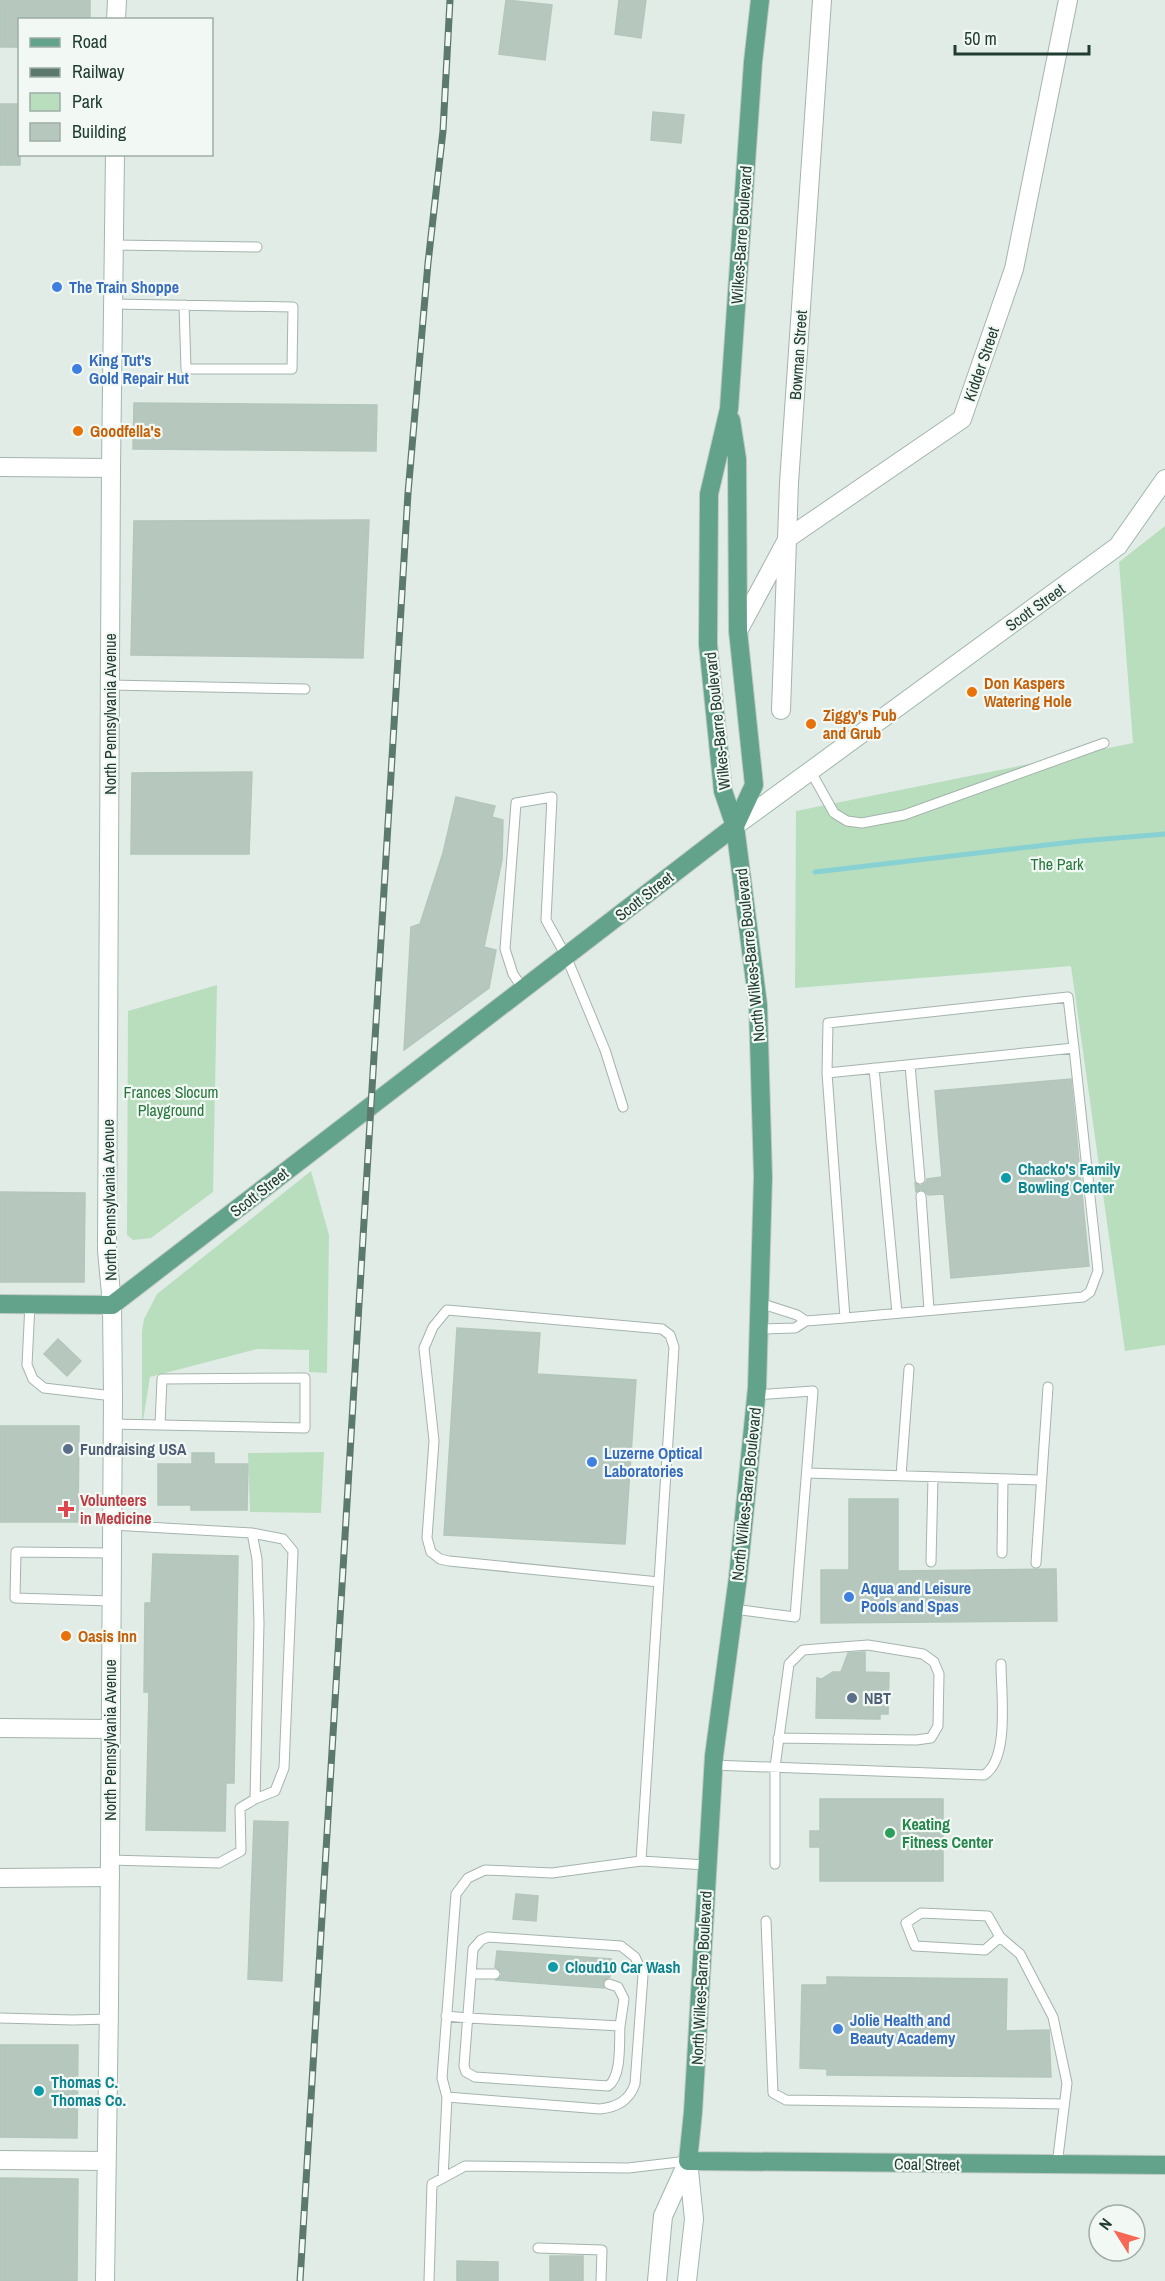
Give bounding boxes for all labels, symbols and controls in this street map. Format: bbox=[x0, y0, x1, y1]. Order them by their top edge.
legend bbox=[18, 18, 213, 156]
scale bar bbox=[955, 18, 1088, 56]
text: 50 m bbox=[964, 26, 997, 51]
text: Road bbox=[72, 29, 107, 54]
text: Railway bbox=[72, 59, 125, 84]
text: Park bbox=[72, 89, 103, 114]
text: Building bbox=[72, 119, 127, 144]
street label: Wilkes-Barre Boulevard bbox=[725, 165, 757, 305]
place label: The Train Shoppe bbox=[69, 276, 179, 298]
marker: The Train Shoppe bbox=[50, 280, 64, 294]
street label: Bowman Street bbox=[784, 309, 812, 401]
street label: Kidder Street bbox=[958, 324, 1004, 404]
place label: King Tut's Gold Repair Hut bbox=[89, 349, 190, 389]
marker: King Tut's Gold Repair Hut bbox=[70, 362, 84, 376]
place label: Goodfella's bbox=[90, 420, 161, 442]
marker: Goodfella's bbox=[71, 424, 85, 438]
street label: Scott Street bbox=[1001, 578, 1069, 636]
street label: North Pennsylvania Avenue bbox=[99, 633, 121, 795]
street label: Wilkes-Barre Boulevard bbox=[699, 651, 735, 791]
place label: Don Kaspers Watering Hole bbox=[984, 672, 1072, 712]
marker: Don Kaspers Watering Hole bbox=[965, 685, 979, 699]
place label: Ziggy's Pub and Grub bbox=[823, 704, 897, 744]
marker: Ziggy's Pub and Grub bbox=[804, 717, 818, 731]
park label: The Park bbox=[1030, 853, 1084, 875]
street label: Scott Street bbox=[610, 866, 678, 926]
street label: North Wilkes-Barre Boulevard bbox=[730, 867, 770, 1043]
park label: Frances Slocum Playground bbox=[124, 1081, 218, 1121]
street label: North Pennsylvania Avenue bbox=[97, 1119, 121, 1281]
place label: Chacko's Family Bowling Center bbox=[1018, 1158, 1121, 1198]
street label: Scott Street bbox=[225, 1162, 293, 1222]
marker: Chacko's Family Bowling Center bbox=[999, 1171, 1013, 1185]
street label: North Wilkes-Barre Boulevard bbox=[726, 1406, 766, 1582]
place label: Fundraising USA bbox=[80, 1438, 187, 1460]
marker: Fundraising USA bbox=[61, 1442, 75, 1456]
place label: Luzerne Optical Laboratories bbox=[604, 1442, 702, 1482]
marker: Luzerne Optical Laboratories bbox=[585, 1455, 599, 1469]
place label: Volunteers in Medicine bbox=[80, 1489, 151, 1529]
marker: Volunteers in Medicine bbox=[57, 1500, 75, 1518]
place label: Aqua and Leisure Pools and Spas bbox=[861, 1577, 971, 1617]
marker: Aqua and Leisure Pools and Spas bbox=[842, 1590, 856, 1604]
place label: Oasis Inn bbox=[78, 1625, 137, 1647]
marker: Oasis Inn bbox=[59, 1629, 73, 1643]
street label: North Pennsylvania Avenue bbox=[99, 1659, 121, 1821]
place label: NBT bbox=[864, 1687, 891, 1709]
marker: NBT bbox=[845, 1691, 859, 1705]
place label: Keating Fitness Center bbox=[902, 1813, 994, 1853]
marker: Keating Fitness Center bbox=[883, 1826, 897, 1840]
street label: North Wilkes-Barre Boulevard bbox=[685, 1890, 717, 2066]
place label: Cloud10 Car Wash bbox=[565, 1956, 680, 1978]
marker: Cloud10 Car Wash bbox=[546, 1960, 560, 1974]
place label: Jolie Health and Beauty Academy bbox=[850, 2009, 956, 2049]
marker: Jolie Health and Beauty Academy bbox=[831, 2022, 845, 2036]
place label: Thomas C. Thomas Co. bbox=[51, 2071, 126, 2111]
marker: Thomas C. Thomas Co. bbox=[32, 2084, 46, 2098]
street label: Coal Street bbox=[894, 2152, 960, 2176]
north arrow bbox=[1087, 2203, 1147, 2263]
text: N bbox=[1093, 2214, 1117, 2234]

